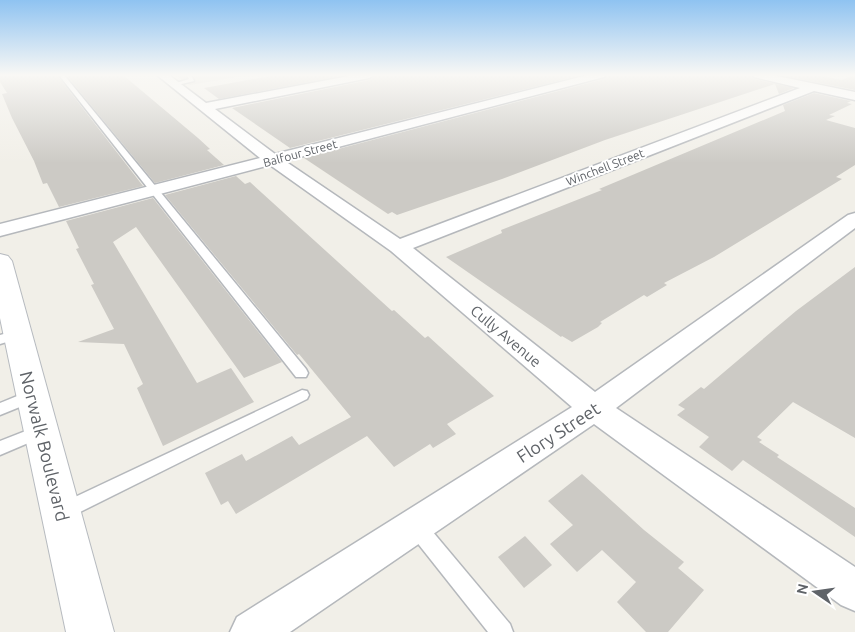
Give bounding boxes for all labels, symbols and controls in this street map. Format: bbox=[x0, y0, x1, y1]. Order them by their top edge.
street label: Balfour Street bbox=[262, 137, 339, 169]
street label: Winchell Street bbox=[564, 146, 646, 188]
street label: Cully Avenue bbox=[467, 302, 545, 370]
street label: Norwalk Boulevard bbox=[17, 369, 73, 523]
street label: Flory Street bbox=[513, 398, 603, 466]
north arrow bbox=[790, 567, 840, 617]
text: N bbox=[793, 582, 811, 596]

